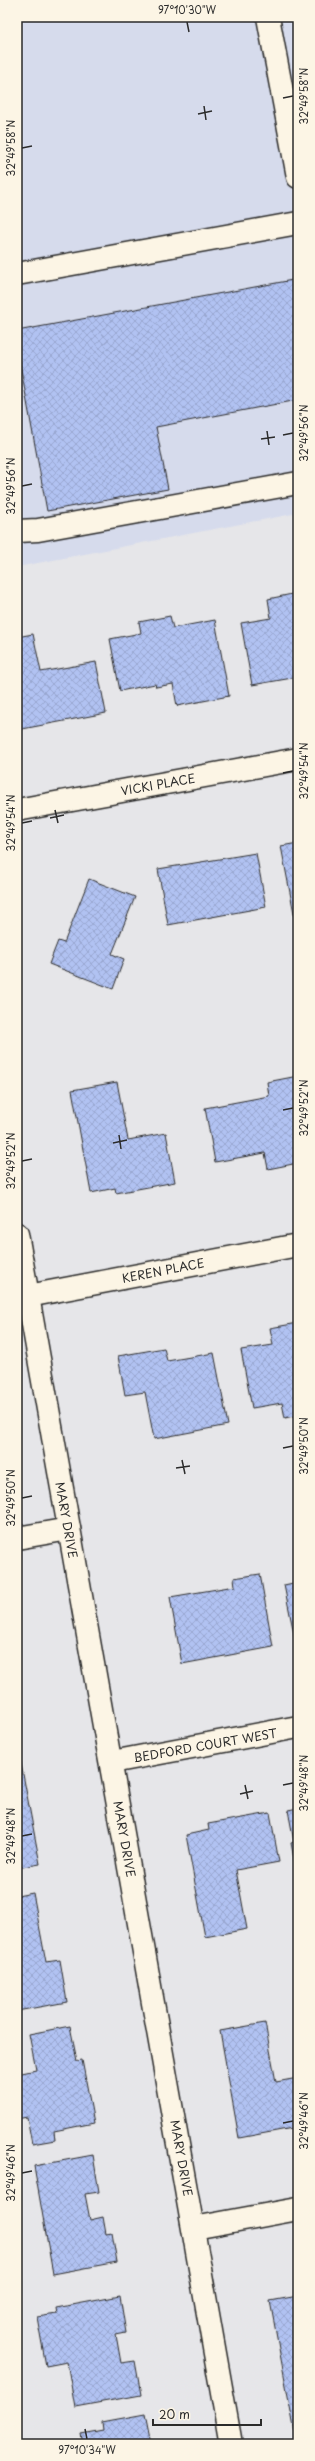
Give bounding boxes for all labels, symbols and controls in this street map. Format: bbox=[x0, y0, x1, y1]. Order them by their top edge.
text: 97°10'30"W bbox=[158, 2, 217, 17]
text: 32°49'58"N bbox=[296, 67, 311, 124]
text: 32°49'58"N bbox=[3, 119, 18, 176]
text: 32°49'56"N bbox=[296, 404, 311, 462]
text: 32°49'56"N bbox=[3, 457, 18, 515]
text: 32°49'54"N bbox=[296, 742, 311, 799]
street label: VICKI PLACE bbox=[119, 769, 197, 799]
text: 32°49'54"N bbox=[3, 794, 18, 851]
text: 32°49'52"N bbox=[296, 1079, 311, 1137]
text: 32°49'52"N bbox=[3, 1132, 18, 1190]
street label: KEREN PLACE bbox=[120, 1253, 206, 1287]
text: 32°49'50"N bbox=[296, 1417, 311, 1475]
text: 32°49'50"N bbox=[3, 1469, 18, 1527]
street label: MARY DRIVE bbox=[51, 1480, 83, 1560]
street label: BEDFORD COURT WEST bbox=[132, 1723, 279, 1767]
text: 32°49'48"N bbox=[296, 1754, 311, 1811]
street label: MARY DRIVE bbox=[109, 1799, 141, 1879]
text: 32°49'48"N bbox=[3, 1807, 18, 1864]
text: 32°49'46"N bbox=[296, 2092, 311, 2150]
street label: MARY DRIVE bbox=[166, 2118, 198, 2198]
text: 32°49'46"N bbox=[3, 2144, 18, 2202]
scale bar bbox=[153, 2401, 261, 2427]
text: 20 m bbox=[159, 2405, 190, 2423]
text: 97°10'34"W bbox=[58, 2442, 116, 2457]

